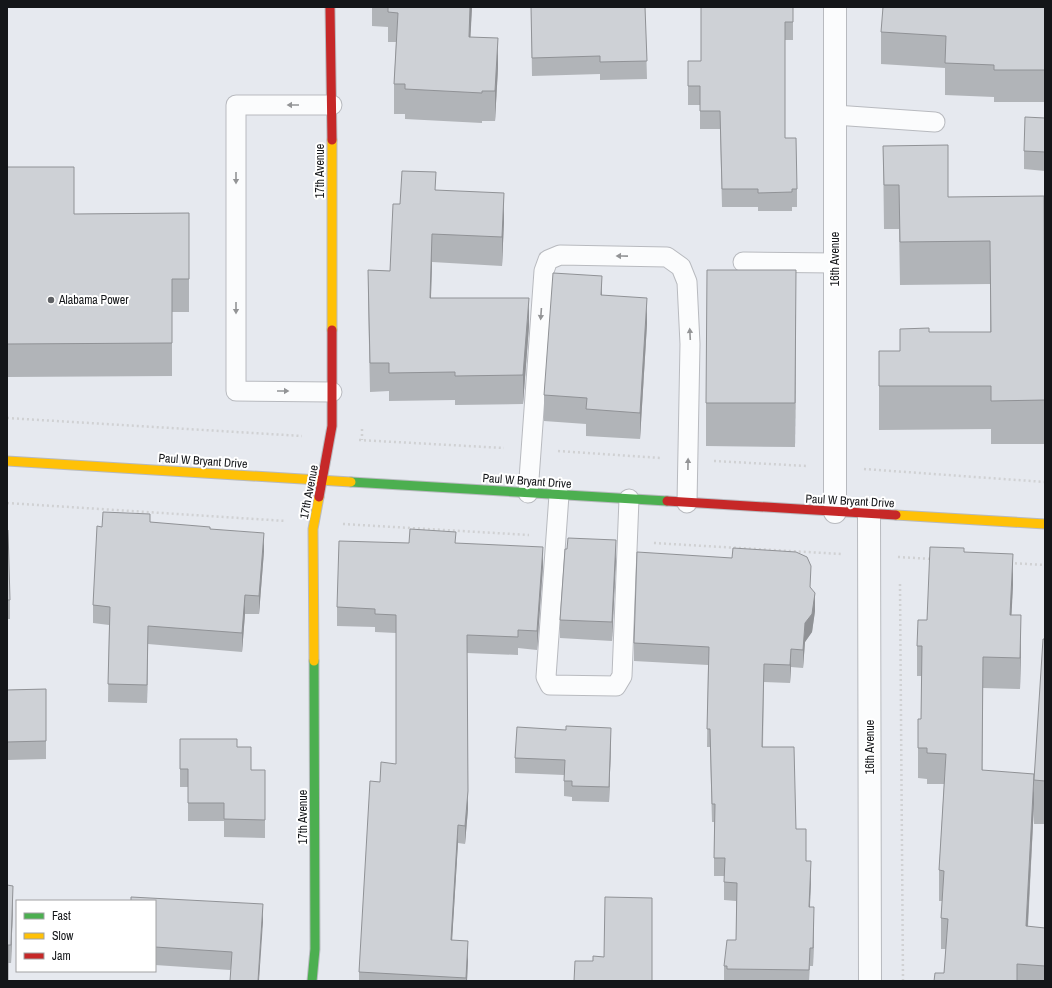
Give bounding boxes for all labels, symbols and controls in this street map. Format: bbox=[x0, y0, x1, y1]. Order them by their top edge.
one-way arrow bbox=[286, 102, 299, 108]
street label: 17th Avenue bbox=[312, 144, 328, 198]
one-way arrow bbox=[233, 172, 239, 185]
street label: 16th Avenue bbox=[827, 232, 843, 286]
one-way arrow bbox=[615, 253, 628, 259]
place label: Alabama Power bbox=[58, 292, 129, 308]
marker: Alabama Power bbox=[46, 295, 56, 305]
one-way arrow bbox=[233, 302, 239, 315]
one-way arrow bbox=[537, 308, 544, 320]
one-way arrow bbox=[686, 328, 693, 340]
one-way arrow bbox=[277, 388, 290, 394]
street label: Paul W Bryant Drive bbox=[158, 450, 248, 472]
one-way arrow bbox=[684, 458, 691, 470]
street label: 17th Avenue bbox=[296, 464, 322, 520]
street label: Paul W Bryant Drive bbox=[482, 470, 572, 492]
street label: Paul W Bryant Drive bbox=[805, 491, 895, 511]
street label: 16th Avenue bbox=[862, 720, 878, 774]
street label: 17th Avenue bbox=[295, 790, 311, 844]
legend bbox=[16, 900, 156, 972]
text: Fast bbox=[52, 908, 71, 924]
text: Slow bbox=[52, 928, 74, 944]
text: Jam bbox=[52, 948, 71, 964]

